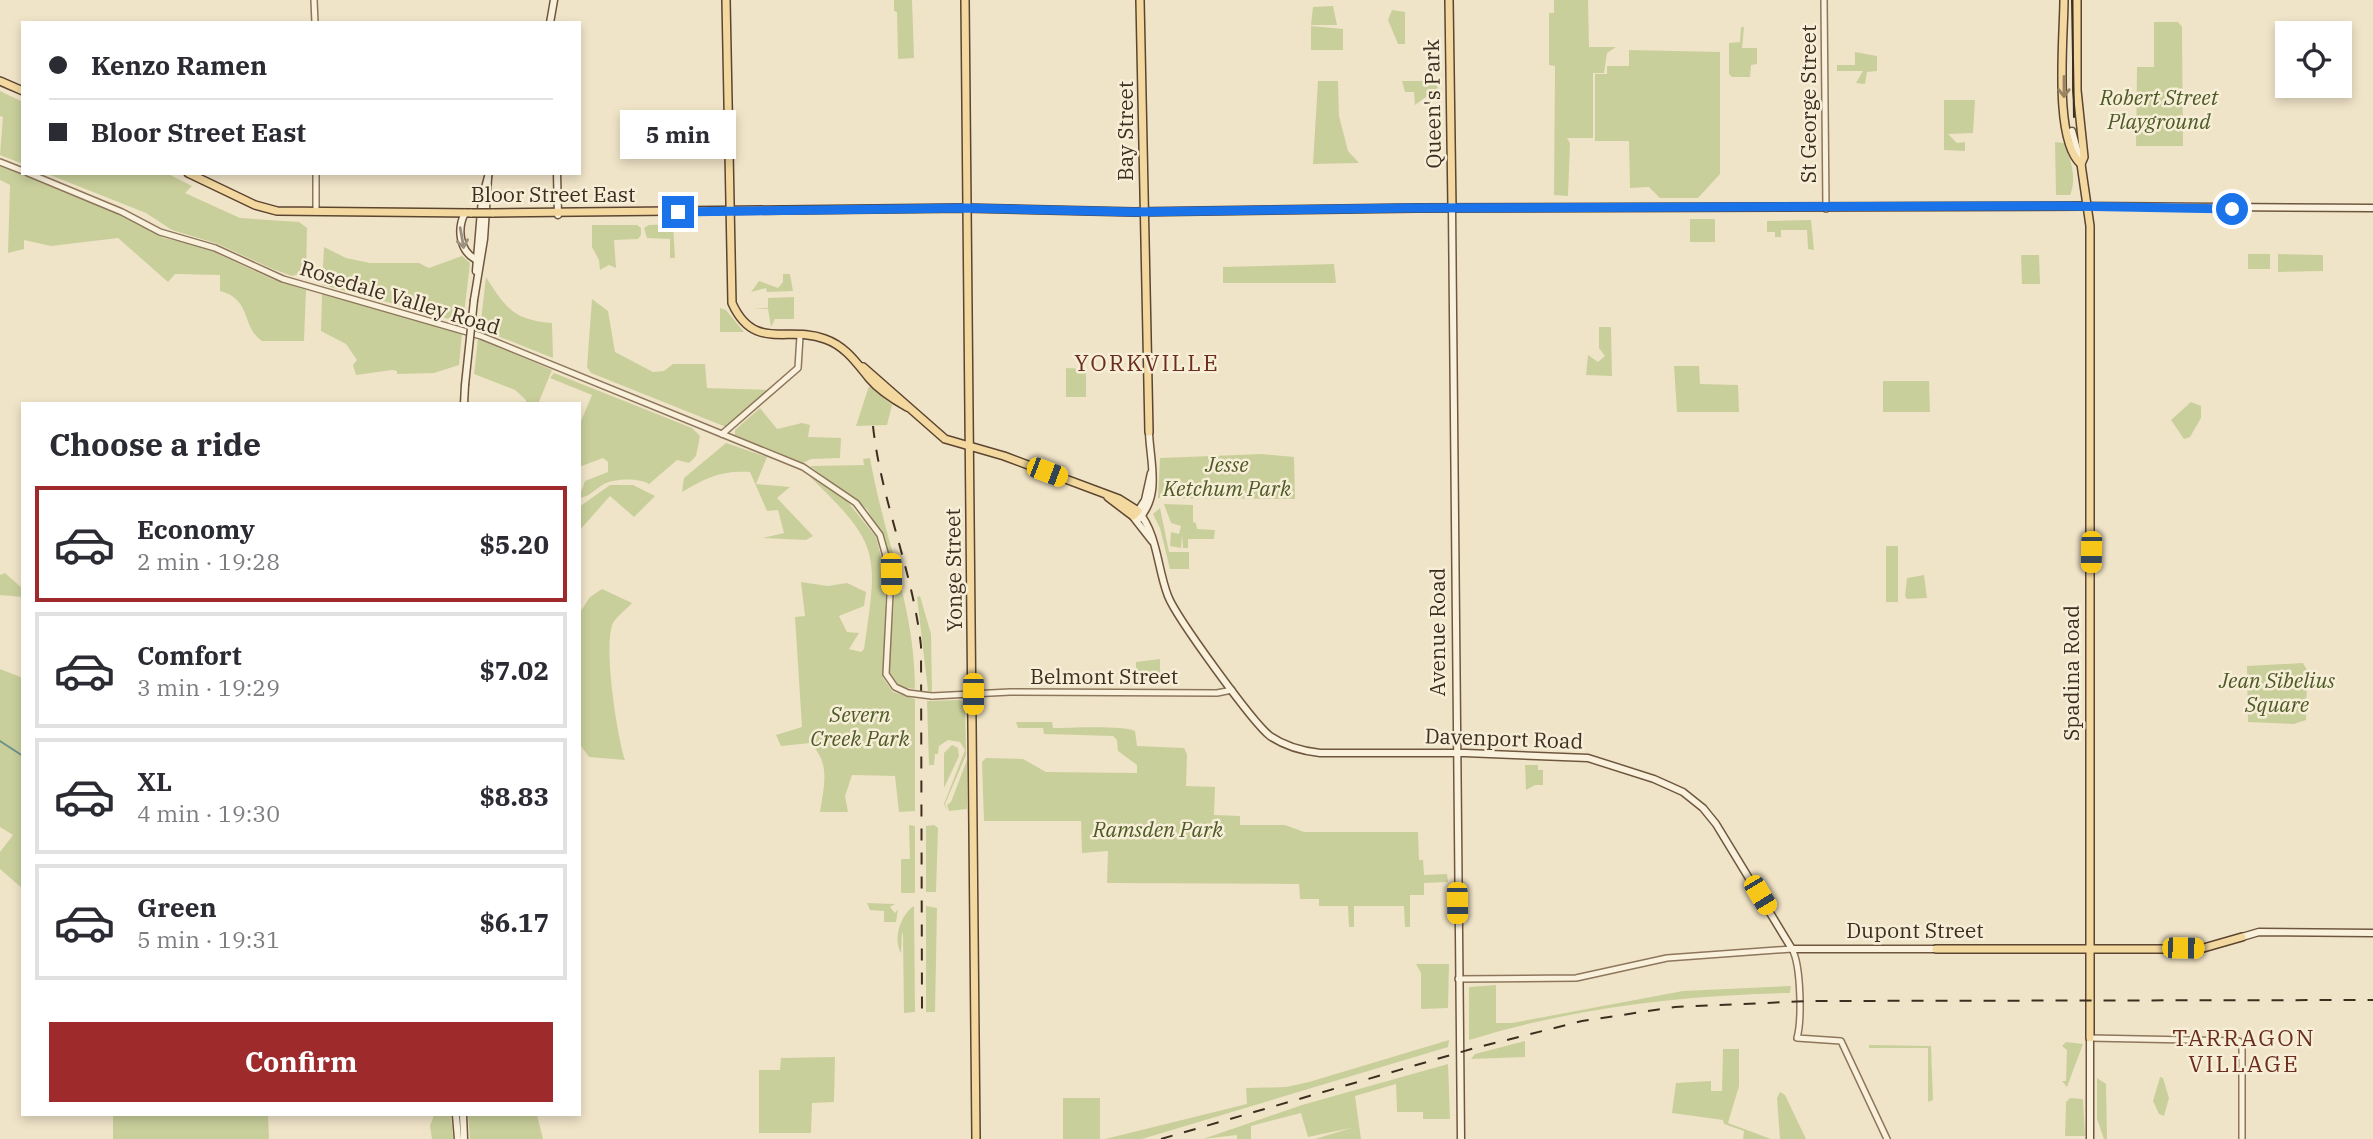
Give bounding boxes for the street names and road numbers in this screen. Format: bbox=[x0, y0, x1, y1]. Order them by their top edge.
street label: St George Street bbox=[1794, 25, 1822, 183]
street label: Queen's Park bbox=[1417, 38, 1447, 169]
street label: Bay Street bbox=[1111, 81, 1139, 181]
street label: Bloor Street East bbox=[471, 180, 635, 208]
street label: Rosedale Valley Road bbox=[297, 253, 504, 341]
street label: Yonge Street bbox=[938, 508, 968, 632]
street label: Avenue Road bbox=[1423, 567, 1451, 696]
street label: Spadina Road bbox=[2057, 605, 2085, 741]
street label: Belmont Street bbox=[1030, 662, 1178, 690]
street label: Davenport Road bbox=[1424, 721, 1584, 755]
street label: Dupont Street bbox=[1846, 916, 1984, 944]

